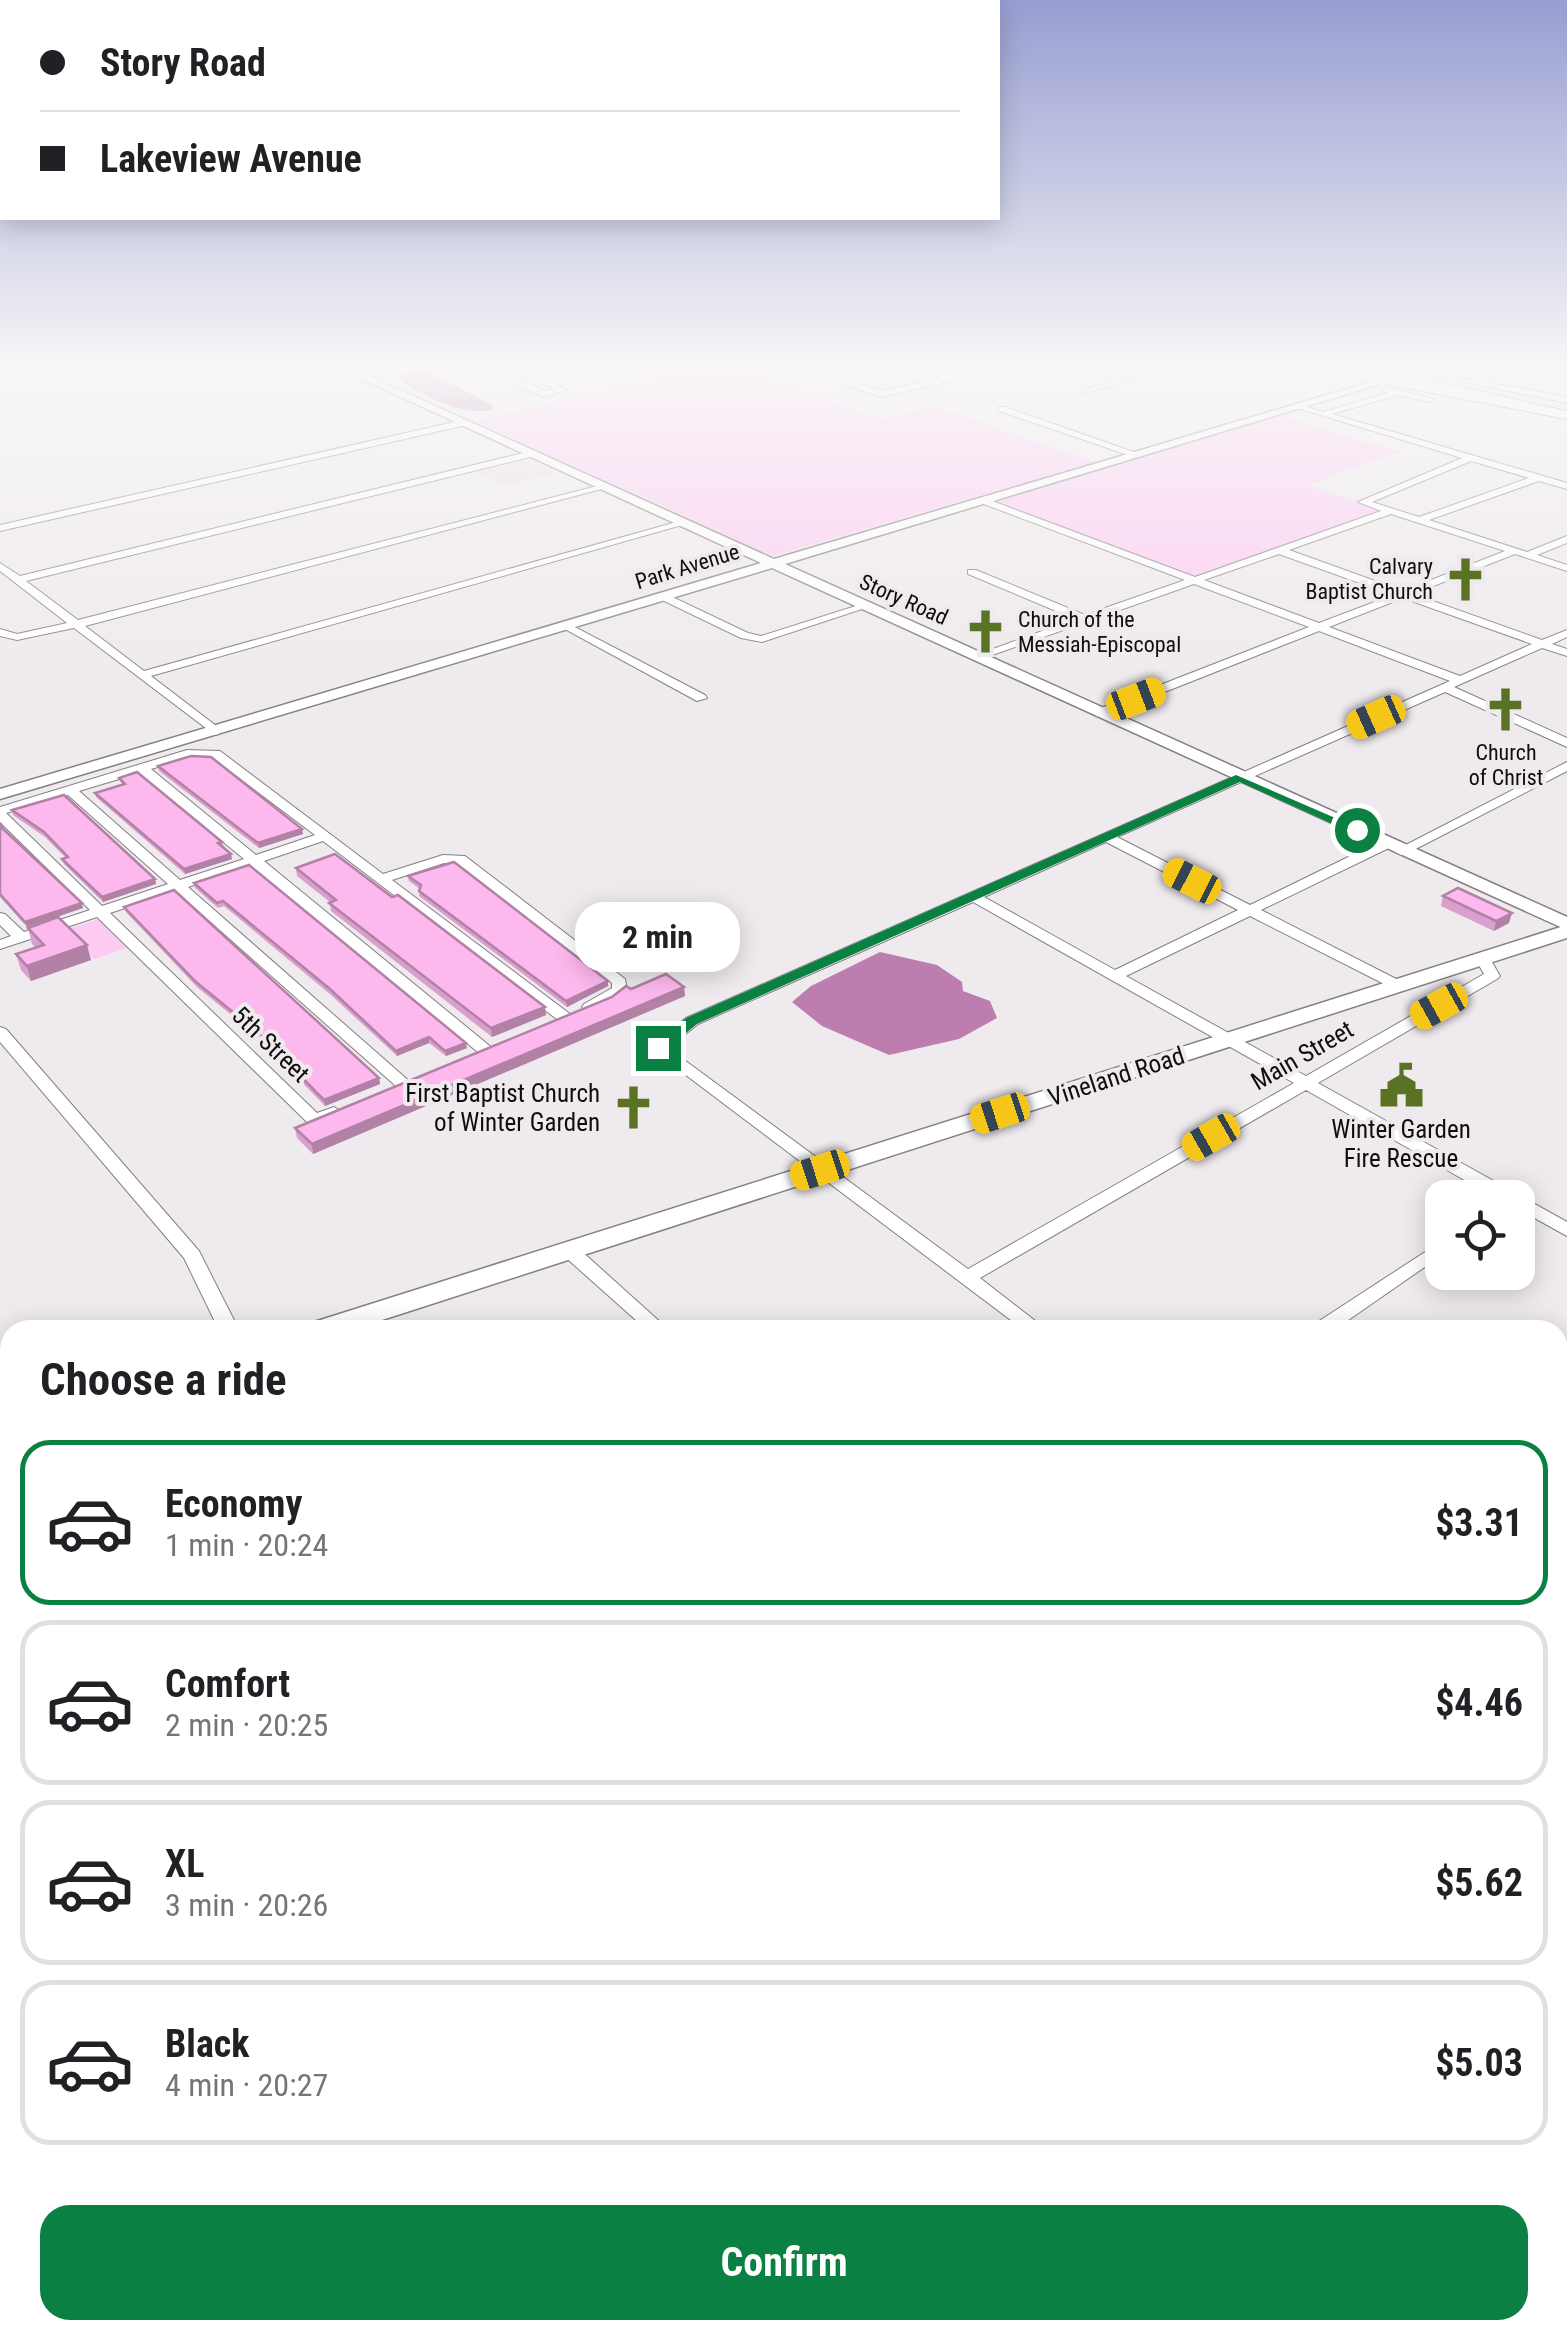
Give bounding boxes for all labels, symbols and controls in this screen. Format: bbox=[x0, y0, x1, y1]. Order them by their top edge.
text: Story Road bbox=[100, 41, 266, 85]
text: Lakeview Avenue bbox=[100, 137, 362, 181]
street label: Park Avenue bbox=[632, 539, 742, 594]
place label: Calvary Baptist Church bbox=[1305, 554, 1433, 604]
church icon: Calvary Baptist Church bbox=[1442, 555, 1490, 603]
street label: Story Road bbox=[856, 569, 952, 630]
place label: Church of the Messiah-Episcopal bbox=[1018, 607, 1181, 657]
church icon: Church of the Messiah-Episcopal bbox=[961, 608, 1009, 656]
car bbox=[1103, 674, 1169, 724]
church icon: Church of Christ bbox=[1482, 686, 1530, 734]
car bbox=[1342, 691, 1410, 743]
place label: Church of Christ bbox=[1469, 740, 1543, 790]
route start bbox=[1335, 808, 1380, 853]
car bbox=[1158, 854, 1226, 908]
callout: 2 min bbox=[576, 903, 740, 973]
text: 2 min bbox=[622, 918, 693, 956]
car bbox=[1405, 978, 1473, 1034]
street label: 5th Street bbox=[226, 1001, 315, 1088]
street label: Main Street bbox=[1246, 1015, 1358, 1096]
route end bbox=[636, 1026, 681, 1071]
street label: Vineland Road bbox=[1044, 1041, 1188, 1112]
public building icon: Winter Garden Fire Rescue bbox=[1377, 1061, 1425, 1109]
place label: First Baptist Church of Winter Garden bbox=[405, 1079, 600, 1137]
church icon: First Baptist Church of Winter Garden bbox=[609, 1083, 657, 1131]
car bbox=[967, 1089, 1033, 1137]
car bbox=[1178, 1109, 1244, 1165]
place label: Winter Garden Fire Rescue bbox=[1331, 1115, 1471, 1173]
car bbox=[787, 1146, 853, 1194]
map controls bbox=[1425, 1180, 1535, 1290]
button: locate bbox=[1425, 1180, 1535, 1290]
text: Choose a ride bbox=[40, 1353, 287, 1406]
icon: car bbox=[45, 1478, 135, 1568]
text: Economy bbox=[165, 1482, 302, 1526]
text: $3.31 bbox=[1435, 1501, 1523, 1545]
text: 1 min · 20:24 bbox=[165, 1526, 328, 1564]
icon: car bbox=[45, 1658, 135, 1748]
text: Comfort bbox=[165, 1662, 290, 1706]
text: $4.46 bbox=[1435, 1681, 1523, 1725]
text: 2 min · 20:25 bbox=[165, 1706, 328, 1744]
icon: car bbox=[45, 1838, 135, 1928]
text: XL bbox=[165, 1842, 204, 1886]
text: $5.62 bbox=[1435, 1861, 1523, 1905]
text: 3 min · 20:26 bbox=[165, 1886, 328, 1924]
icon: car bbox=[45, 2018, 135, 2108]
text: Black bbox=[165, 2022, 249, 2066]
text: $5.03 bbox=[1435, 2041, 1523, 2085]
text: 4 min · 20:27 bbox=[165, 2066, 328, 2104]
button: Confirm bbox=[40, 2205, 1528, 2320]

